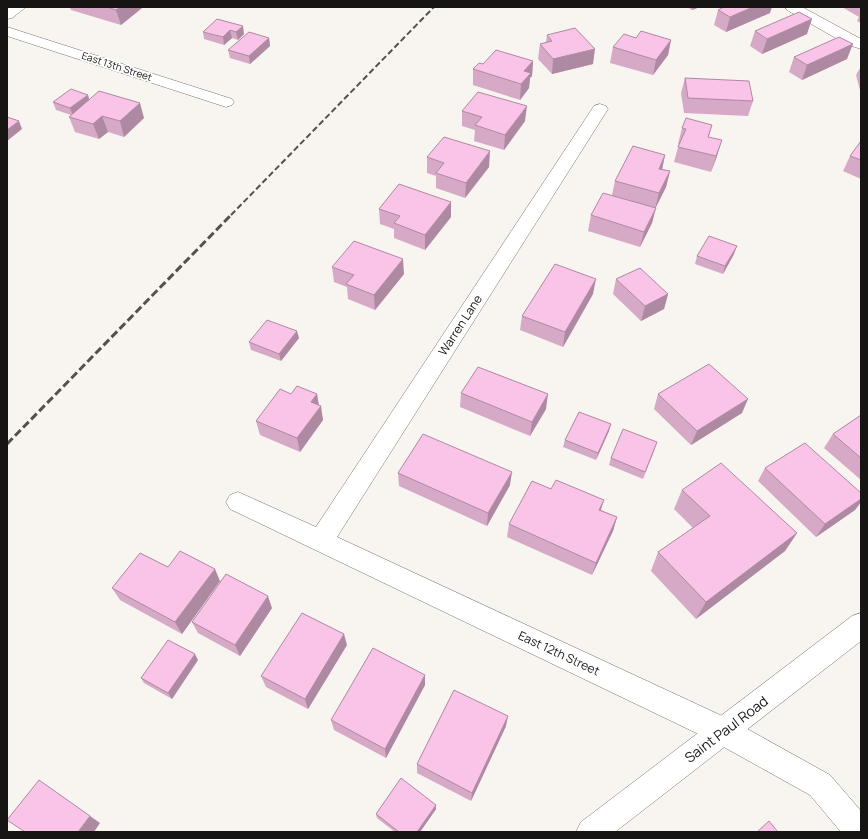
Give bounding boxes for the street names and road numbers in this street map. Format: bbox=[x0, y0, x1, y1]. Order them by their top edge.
street label: East 13th Street bbox=[80, 48, 154, 84]
street label: Warren Lane bbox=[434, 291, 486, 359]
street label: East 12th Street bbox=[515, 627, 603, 679]
street label: Saint Paul Road bbox=[680, 691, 772, 767]

